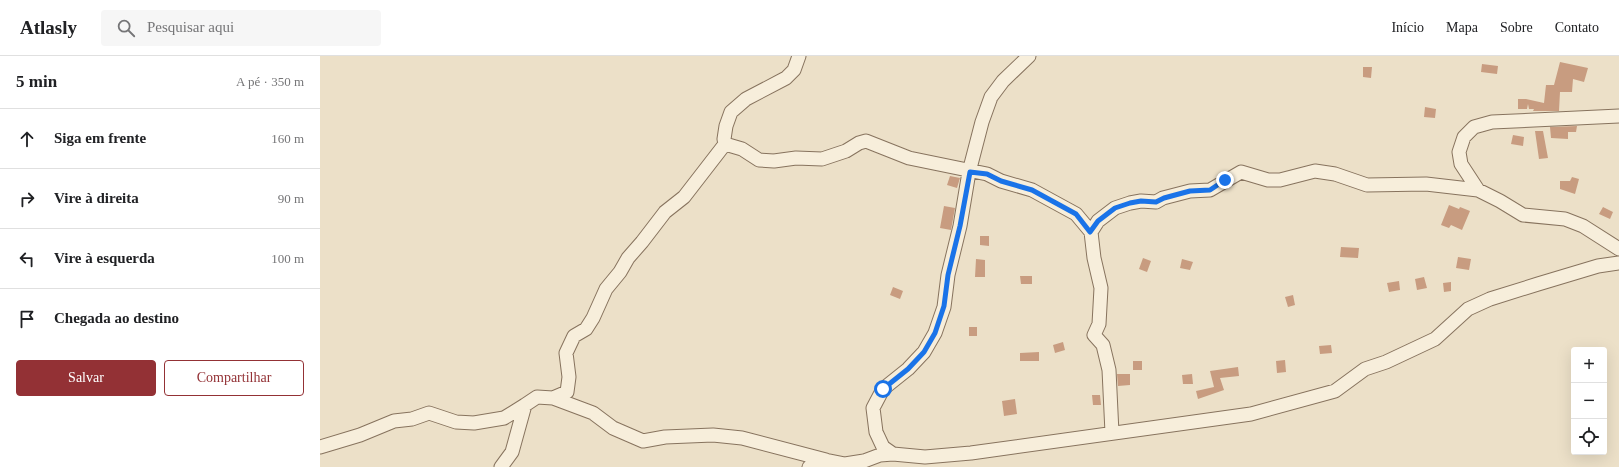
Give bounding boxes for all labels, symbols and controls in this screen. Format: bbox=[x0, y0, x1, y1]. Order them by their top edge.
search box bbox=[101, 10, 381, 46]
text: Atlasly bbox=[20, 17, 77, 38]
icon: search bbox=[115, 17, 137, 39]
text: Pesquisar aqui bbox=[147, 19, 234, 35]
text: Início bbox=[1391, 20, 1424, 35]
text: Mapa bbox=[1446, 20, 1478, 35]
text: Sobre bbox=[1500, 20, 1533, 35]
text: Contato bbox=[1555, 20, 1599, 35]
text: 5 min bbox=[16, 72, 57, 91]
text: A pé · 350 m bbox=[236, 74, 304, 89]
icon: ahead bbox=[16, 128, 38, 150]
text: Siga em frente bbox=[54, 130, 146, 146]
text: 160 m bbox=[271, 131, 304, 146]
route end bbox=[1216, 171, 1234, 189]
icon: right bbox=[16, 188, 38, 210]
text: Vire à direita bbox=[54, 190, 139, 206]
text: 90 m bbox=[278, 191, 304, 206]
icon: left bbox=[16, 248, 38, 270]
text: Vire à esquerda bbox=[54, 250, 155, 266]
text: 100 m bbox=[271, 251, 304, 266]
icon: arrive bbox=[16, 308, 38, 330]
text: Chegada ao destino bbox=[54, 310, 179, 326]
map controls bbox=[1571, 347, 1607, 455]
button: + bbox=[1571, 347, 1607, 383]
button: Salvar bbox=[16, 360, 156, 396]
button: Compartilhar bbox=[164, 360, 304, 396]
route start bbox=[874, 380, 892, 398]
button: − bbox=[1571, 383, 1607, 419]
button: locate bbox=[1571, 419, 1607, 455]

